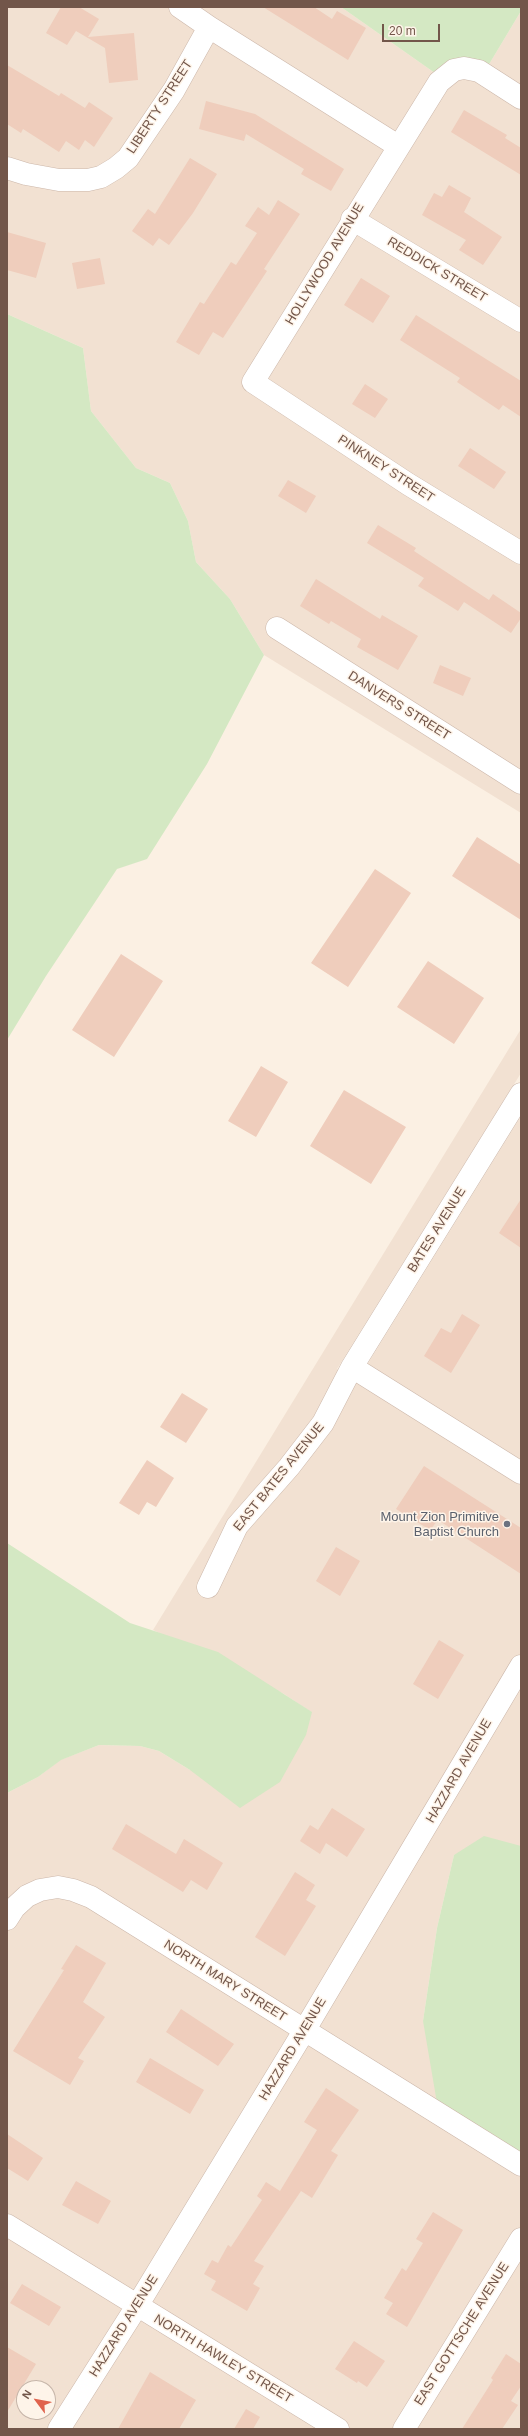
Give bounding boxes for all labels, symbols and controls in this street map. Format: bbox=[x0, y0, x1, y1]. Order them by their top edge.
scale bar bbox=[384, 16, 442, 42]
text: 20 m bbox=[389, 24, 416, 38]
street label: LIBERTY STREET bbox=[124, 57, 196, 157]
street label: HOLLYWOOD AVENUE bbox=[282, 200, 368, 328]
street label: REDDICK STREET bbox=[384, 234, 490, 306]
street label: PINKNEY STREET bbox=[335, 432, 437, 506]
street label: DANVERS STREET bbox=[345, 668, 453, 744]
street label: BATES AVENUE bbox=[404, 1184, 470, 1276]
street label: EAST BATES AVENUE bbox=[230, 1420, 328, 1534]
place label: Mount Zion Primitive Baptist Church bbox=[381, 1509, 499, 1540]
marker: Mount Zion Primitive Baptist Church bbox=[502, 1519, 512, 1529]
street label: HAZZARD AVENUE bbox=[423, 1716, 495, 1826]
street label: NORTH MARY STREET bbox=[161, 1937, 289, 2025]
street label: HAZZARD AVENUE bbox=[256, 1995, 330, 2103]
street label: EAST GOTTSCHE AVENUE bbox=[411, 2260, 513, 2408]
street label: HAZZARD AVENUE bbox=[86, 2272, 162, 2380]
street label: NORTH HAWLEY STREET bbox=[151, 2311, 295, 2407]
north arrow bbox=[16, 2380, 56, 2420]
text: N bbox=[19, 2388, 34, 2401]

